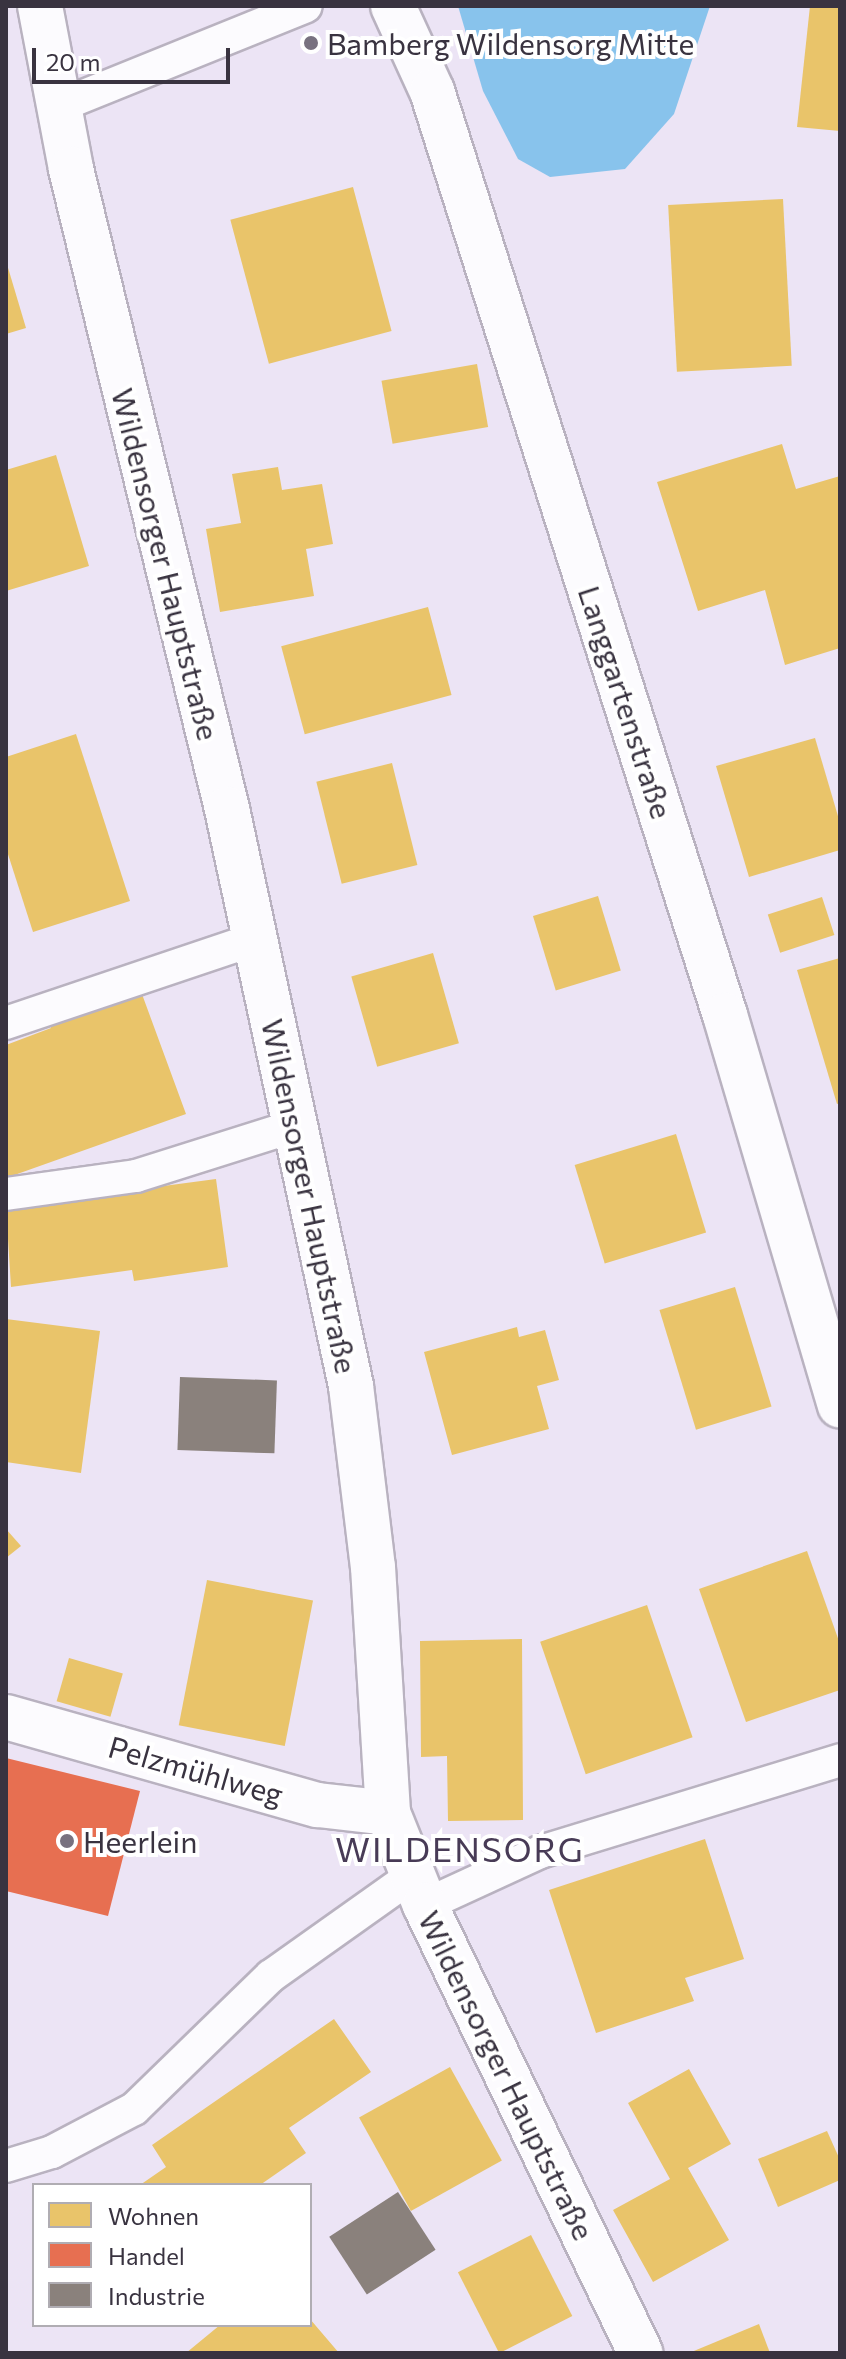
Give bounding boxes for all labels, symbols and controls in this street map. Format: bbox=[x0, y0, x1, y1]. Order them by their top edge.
place label: Bamberg Wildensorg Mitte bbox=[327, 25, 694, 61]
scale bar bbox=[36, 32, 234, 82]
marker: Bamberg Wildensorg Mitte bbox=[302, 34, 320, 52]
text: 20 m bbox=[46, 47, 100, 76]
street label: Wildensorger Hauptstraße bbox=[105, 384, 227, 744]
street label: Langgartenstraße bbox=[571, 581, 681, 823]
street label: Wildensorger Hauptstraße bbox=[255, 1016, 365, 1376]
street label: Pelzmühlweg bbox=[105, 1728, 287, 1812]
place label: Heerlein bbox=[83, 1823, 197, 1859]
district label: WILDENSORG bbox=[335, 1829, 585, 1869]
marker: Heerlein bbox=[58, 1832, 76, 1850]
street label: Wildensorger Hauptstraße bbox=[412, 1905, 602, 2245]
legend bbox=[32, 2183, 312, 2327]
text: Wohnen bbox=[108, 2201, 199, 2230]
text: Handel bbox=[108, 2241, 185, 2270]
text: Industrie bbox=[108, 2281, 205, 2310]

